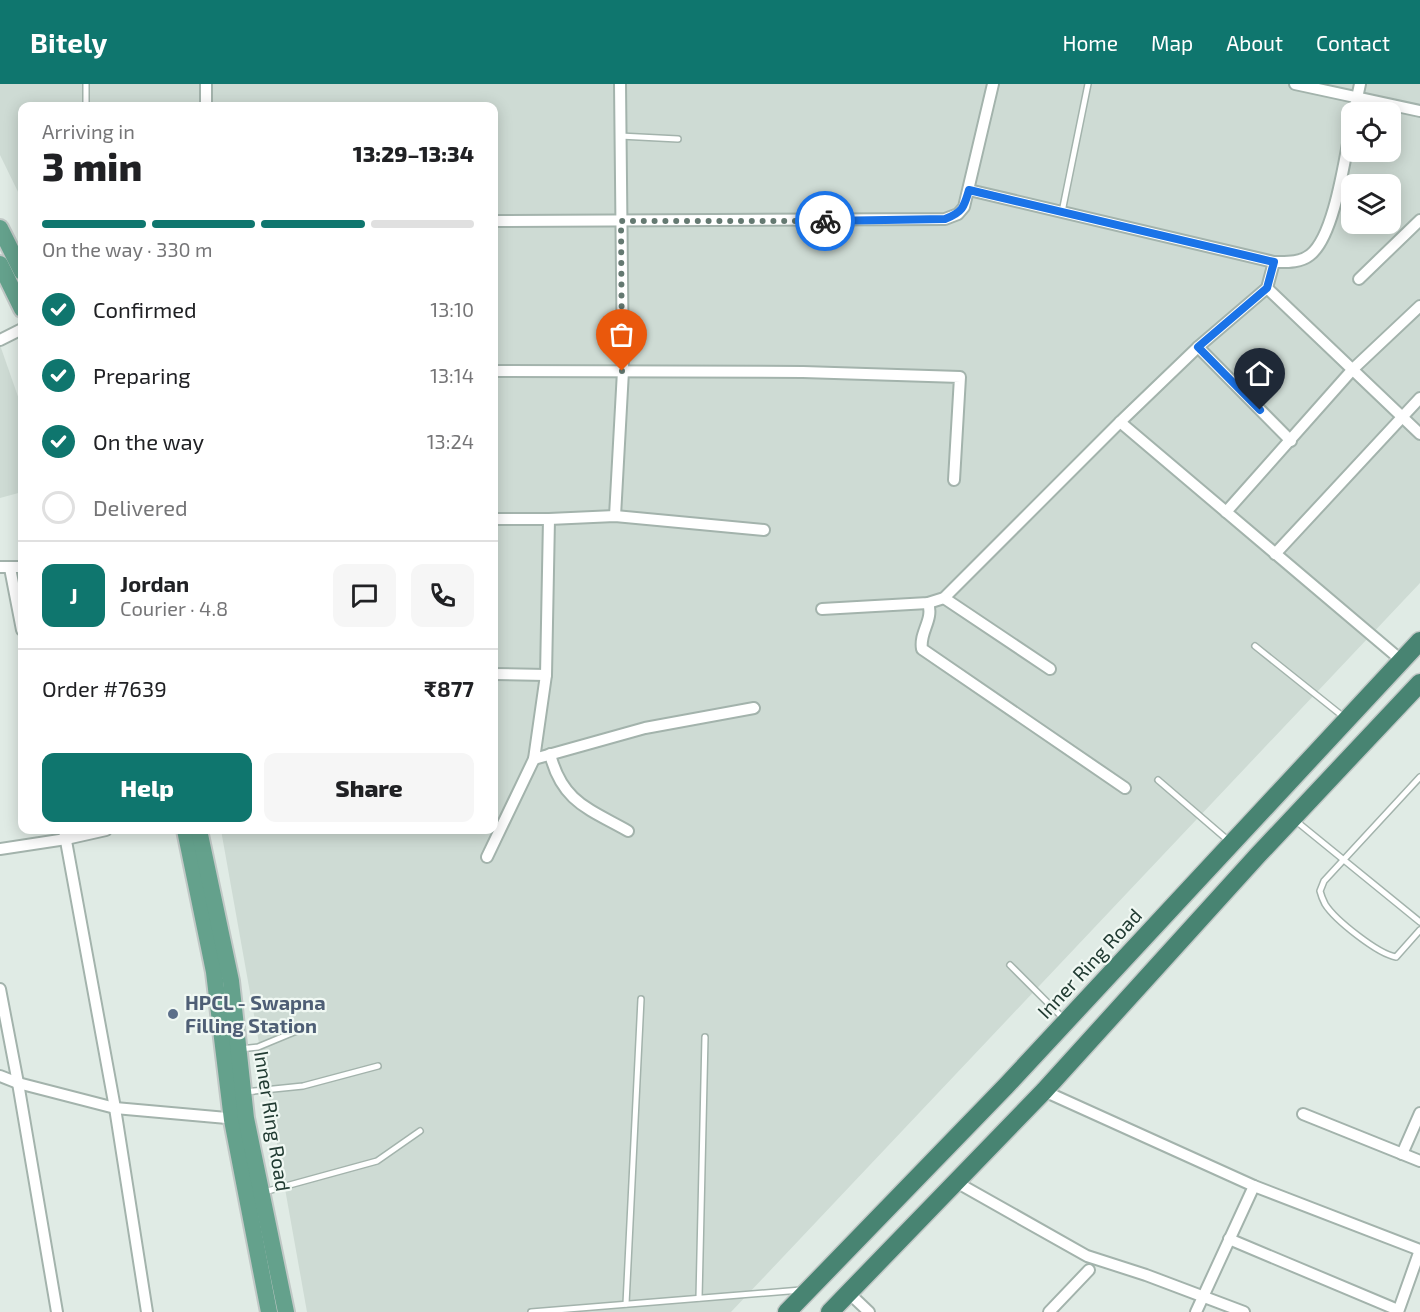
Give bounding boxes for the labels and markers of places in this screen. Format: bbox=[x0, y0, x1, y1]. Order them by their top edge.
pin bbox=[596, 309, 647, 371]
pin bbox=[1234, 348, 1285, 410]
place label: HPCL - Swapna Filling Station bbox=[185, 990, 326, 1037]
marker: HPCL - Swapna Filling Station bbox=[166, 1007, 180, 1021]

